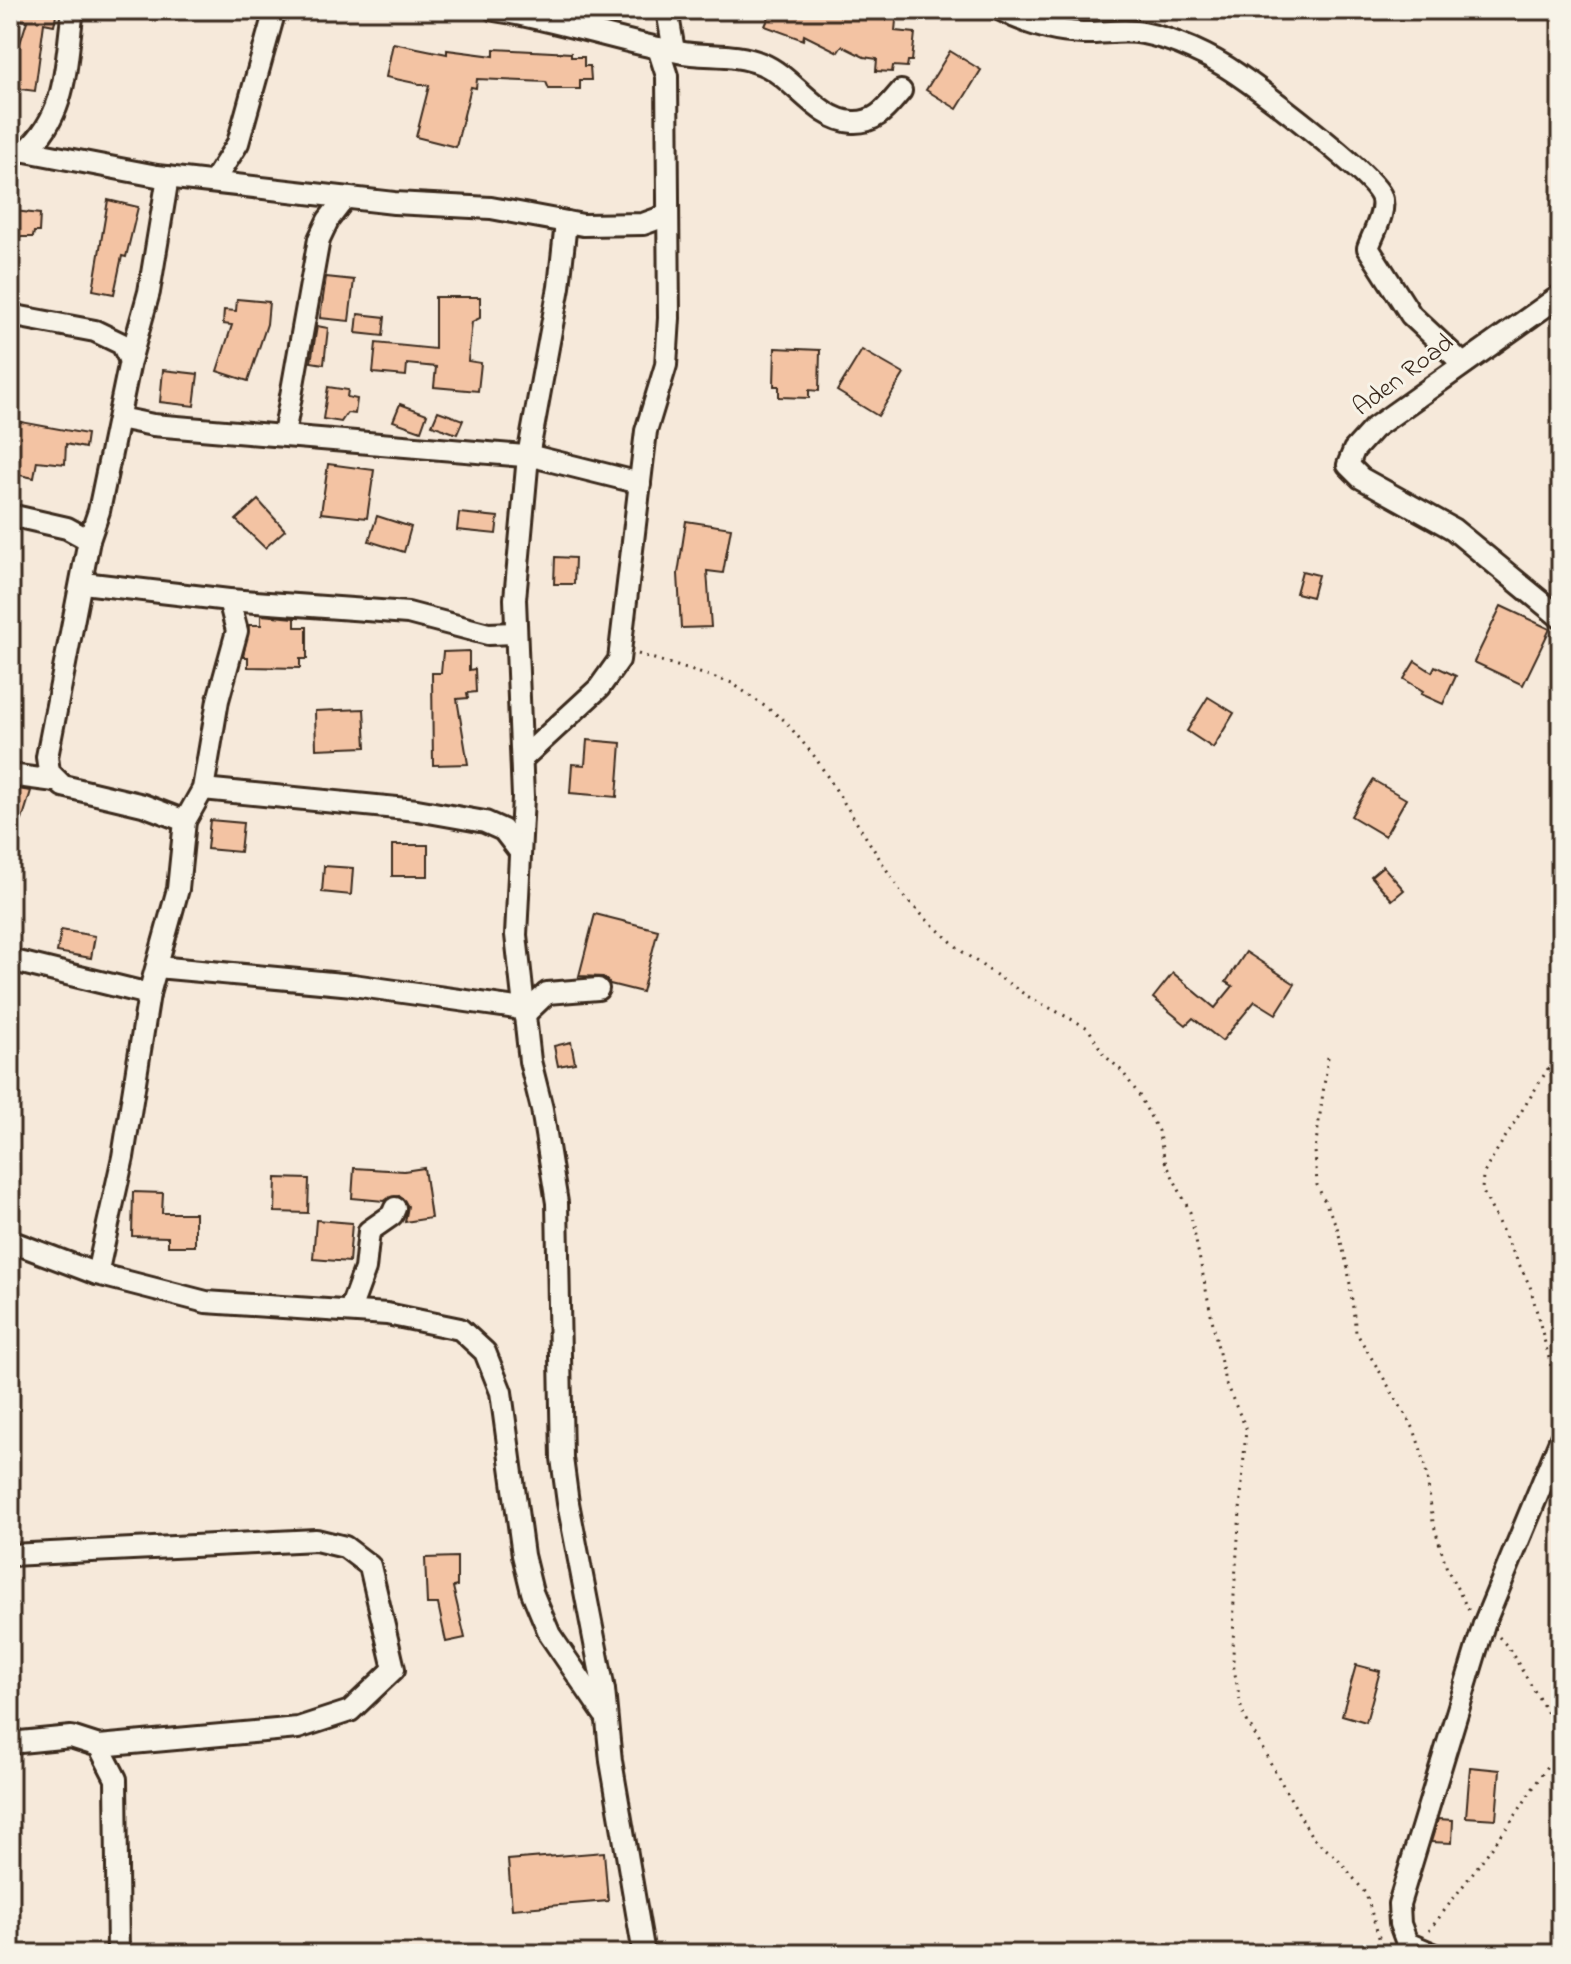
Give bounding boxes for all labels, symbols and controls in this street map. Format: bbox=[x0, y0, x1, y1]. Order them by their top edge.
street label: Aden Road bbox=[1345, 325, 1463, 427]

